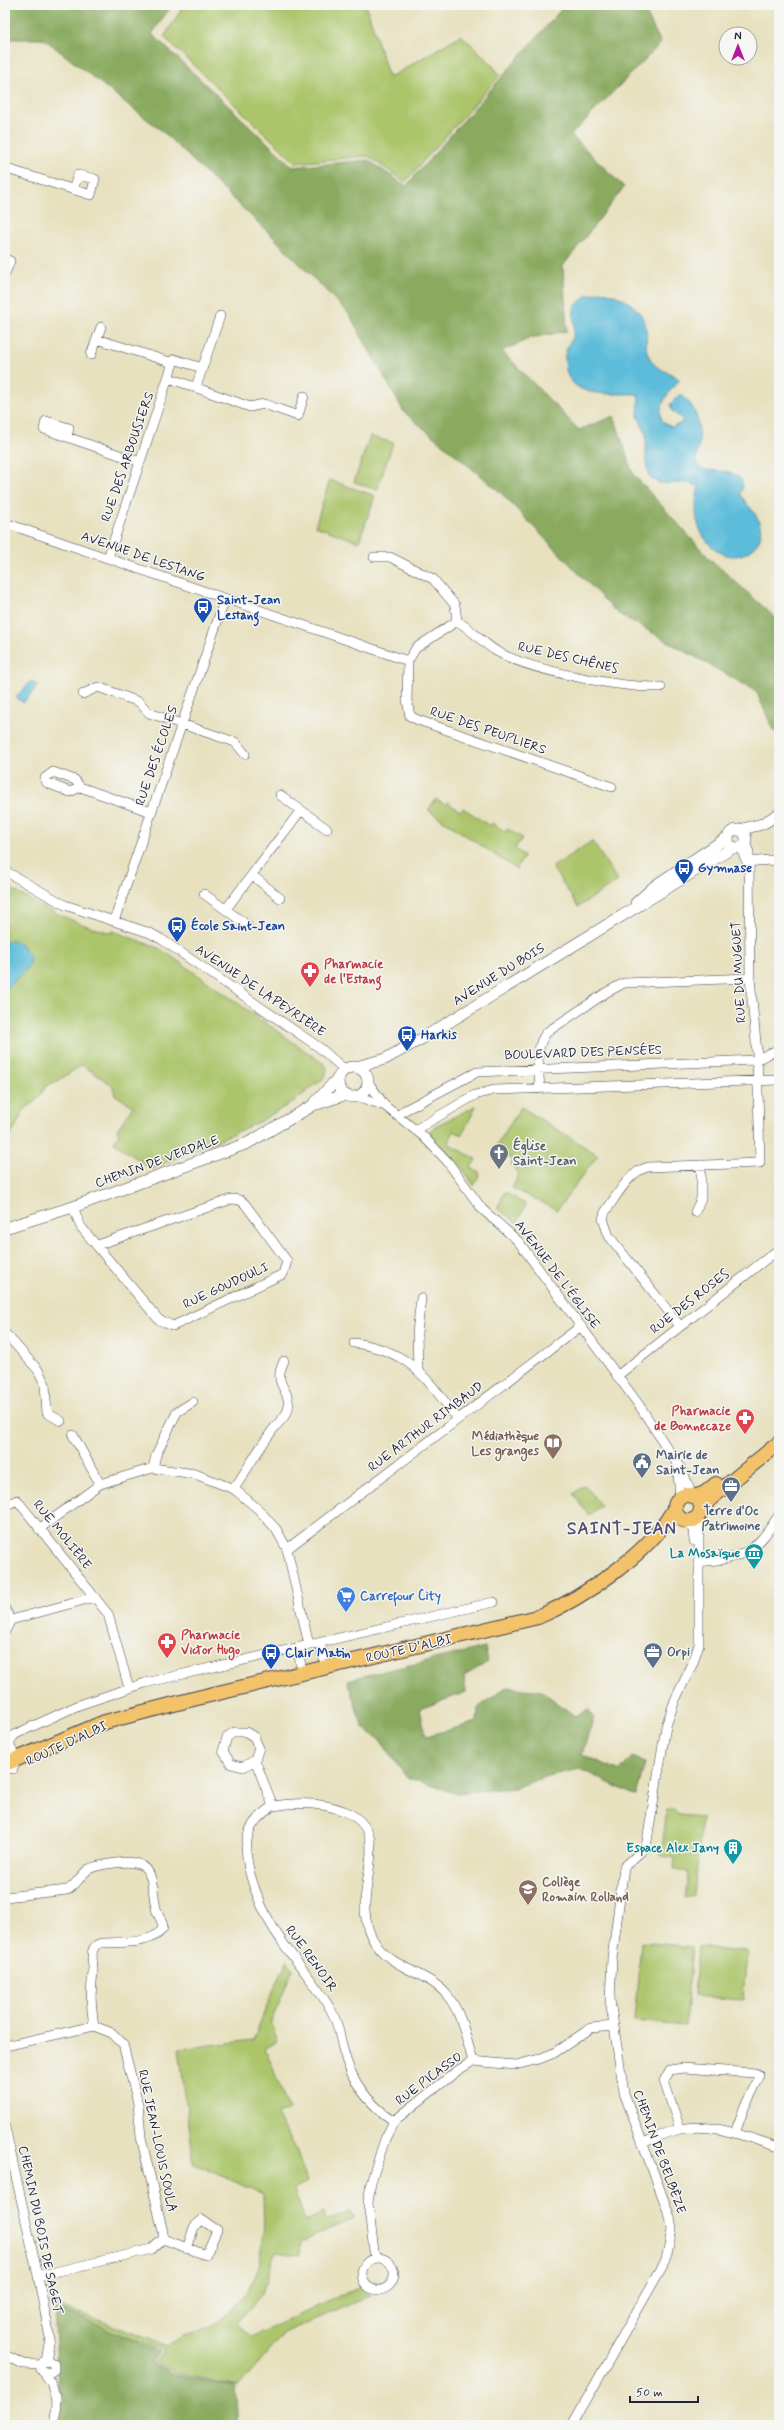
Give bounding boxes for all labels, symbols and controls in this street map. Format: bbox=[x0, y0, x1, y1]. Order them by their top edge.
north arrow bbox=[718, 26, 758, 66]
text: N bbox=[734, 30, 742, 44]
street label: RUE DES ARBOUSIERS bbox=[98, 390, 158, 524]
street label: AVENUE DE LESTANG bbox=[79, 528, 207, 586]
place label: Saint-Jean Lestang bbox=[217, 592, 281, 627]
bus stop icon: Saint-Jean Lestang bbox=[192, 596, 214, 624]
street label: RUE DES CHÊNES bbox=[516, 637, 620, 678]
street label: RUE DES ÉCOLES bbox=[131, 703, 182, 808]
street label: RUE DES PEUPLIERS bbox=[428, 703, 548, 759]
bus stop icon: Gymnase bbox=[673, 857, 695, 885]
place label: Gymnase bbox=[698, 860, 752, 877]
bus stop icon: École Saint-Jean bbox=[166, 915, 188, 943]
place label: École Saint-Jean bbox=[191, 917, 285, 935]
street label: RUE DU MUGUET bbox=[728, 920, 750, 1023]
street label: AVENUE DU BOIS bbox=[450, 940, 549, 1010]
street label: AVENUE DE LAPEYRIÈRE bbox=[192, 941, 329, 1041]
place label: Pharmacie de l'Estang bbox=[324, 956, 384, 991]
pharmacy icon: Pharmacie de l'Estang bbox=[299, 960, 321, 988]
bus stop icon: Harkis bbox=[396, 1024, 418, 1052]
place label: Harkis bbox=[421, 1027, 457, 1044]
street label: BOULEVARD DES PENSÉES bbox=[504, 1041, 662, 1064]
street label: CHEMIN DE VERDALE bbox=[93, 1132, 222, 1192]
place label: Église Saint-Jean bbox=[513, 1137, 577, 1170]
church icon: Église Saint-Jean bbox=[488, 1142, 510, 1170]
street label: AVENUE DE L'ÉGLISE bbox=[510, 1217, 604, 1333]
street label: RUE GOUDOULI bbox=[180, 1259, 272, 1313]
street label: RUE DES ROSES bbox=[647, 1265, 733, 1338]
street label: RUE ARTHUR RIMBAUD bbox=[365, 1378, 487, 1476]
place label: Pharmacie de Bonnecaze bbox=[654, 1403, 732, 1435]
pharmacy icon: Pharmacie de Bonnecaze bbox=[734, 1407, 756, 1435]
place label: Médiathèque Les granges bbox=[471, 1428, 539, 1462]
library icon: Médiathèque Les granges bbox=[542, 1432, 564, 1460]
place label: Mairie de Saint-Jean bbox=[656, 1447, 720, 1479]
public building icon: Mairie de Saint-Jean bbox=[631, 1451, 653, 1479]
office icon: Terre d'Oc Patrimoine bbox=[720, 1475, 742, 1503]
street label: RUE MOLIÈRE bbox=[29, 1497, 95, 1573]
place label: Terre d'Oc Patrimoine bbox=[702, 1503, 761, 1535]
district label: SAINT-JEAN bbox=[567, 1518, 677, 1540]
museum icon: La Mosaïque bbox=[743, 1542, 765, 1570]
place label: La Mosaïque bbox=[670, 1545, 740, 1562]
supermarket icon: Carrefour City bbox=[335, 1585, 357, 1613]
place label: Carrefour City bbox=[360, 1588, 441, 1607]
place label: Pharmacie Victor Hugo bbox=[181, 1627, 241, 1661]
pharmacy icon: Pharmacie Victor Hugo bbox=[156, 1631, 178, 1659]
street label: ROUTE D'ALBI bbox=[364, 1631, 454, 1667]
office icon: Orpi bbox=[642, 1641, 664, 1669]
bus stop icon: Clair Matin bbox=[260, 1642, 282, 1670]
place label: Orpi bbox=[667, 1644, 690, 1661]
place label: Clair Matin bbox=[285, 1645, 351, 1662]
street label: ROUTE D'ALBI bbox=[23, 1717, 111, 1770]
building icon: Espace Alex Jany bbox=[722, 1837, 744, 1865]
place label: Espace Alex Jany bbox=[626, 1840, 719, 1857]
place label: Collège Romain Rolland bbox=[542, 1874, 629, 1906]
school or university icon: Collège Romain Rolland bbox=[517, 1878, 539, 1906]
street label: RUE RENOIR bbox=[281, 1922, 341, 1996]
street label: RUE PICASSO bbox=[392, 2048, 466, 2110]
street label: RUE JEAN-LOUIS SOULA bbox=[134, 2068, 180, 2214]
street label: CHEMIN DE BELBÈZE bbox=[629, 2088, 690, 2217]
street label: CHEMIN DU BOIS DE SAGET bbox=[14, 2144, 66, 2317]
scale bar bbox=[630, 2378, 698, 2404]
text: 50 m bbox=[636, 2385, 663, 2401]

